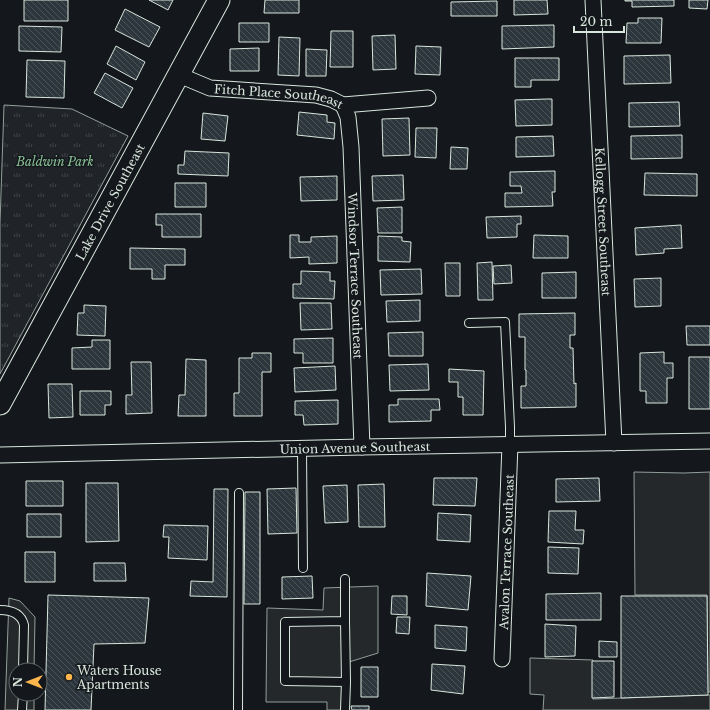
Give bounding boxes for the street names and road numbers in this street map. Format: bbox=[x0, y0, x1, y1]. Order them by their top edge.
street label: Fitch Place Southeast bbox=[214, 81, 346, 112]
street label: Lake Drive Southeast bbox=[72, 140, 148, 263]
street label: Kellogg Street Southeast bbox=[592, 147, 615, 297]
street label: Windsor Terrace Southeast bbox=[345, 191, 366, 360]
street label: Union Avenue Southeast bbox=[279, 438, 431, 456]
street label: Avalon Terrace Southeast bbox=[496, 474, 516, 631]

